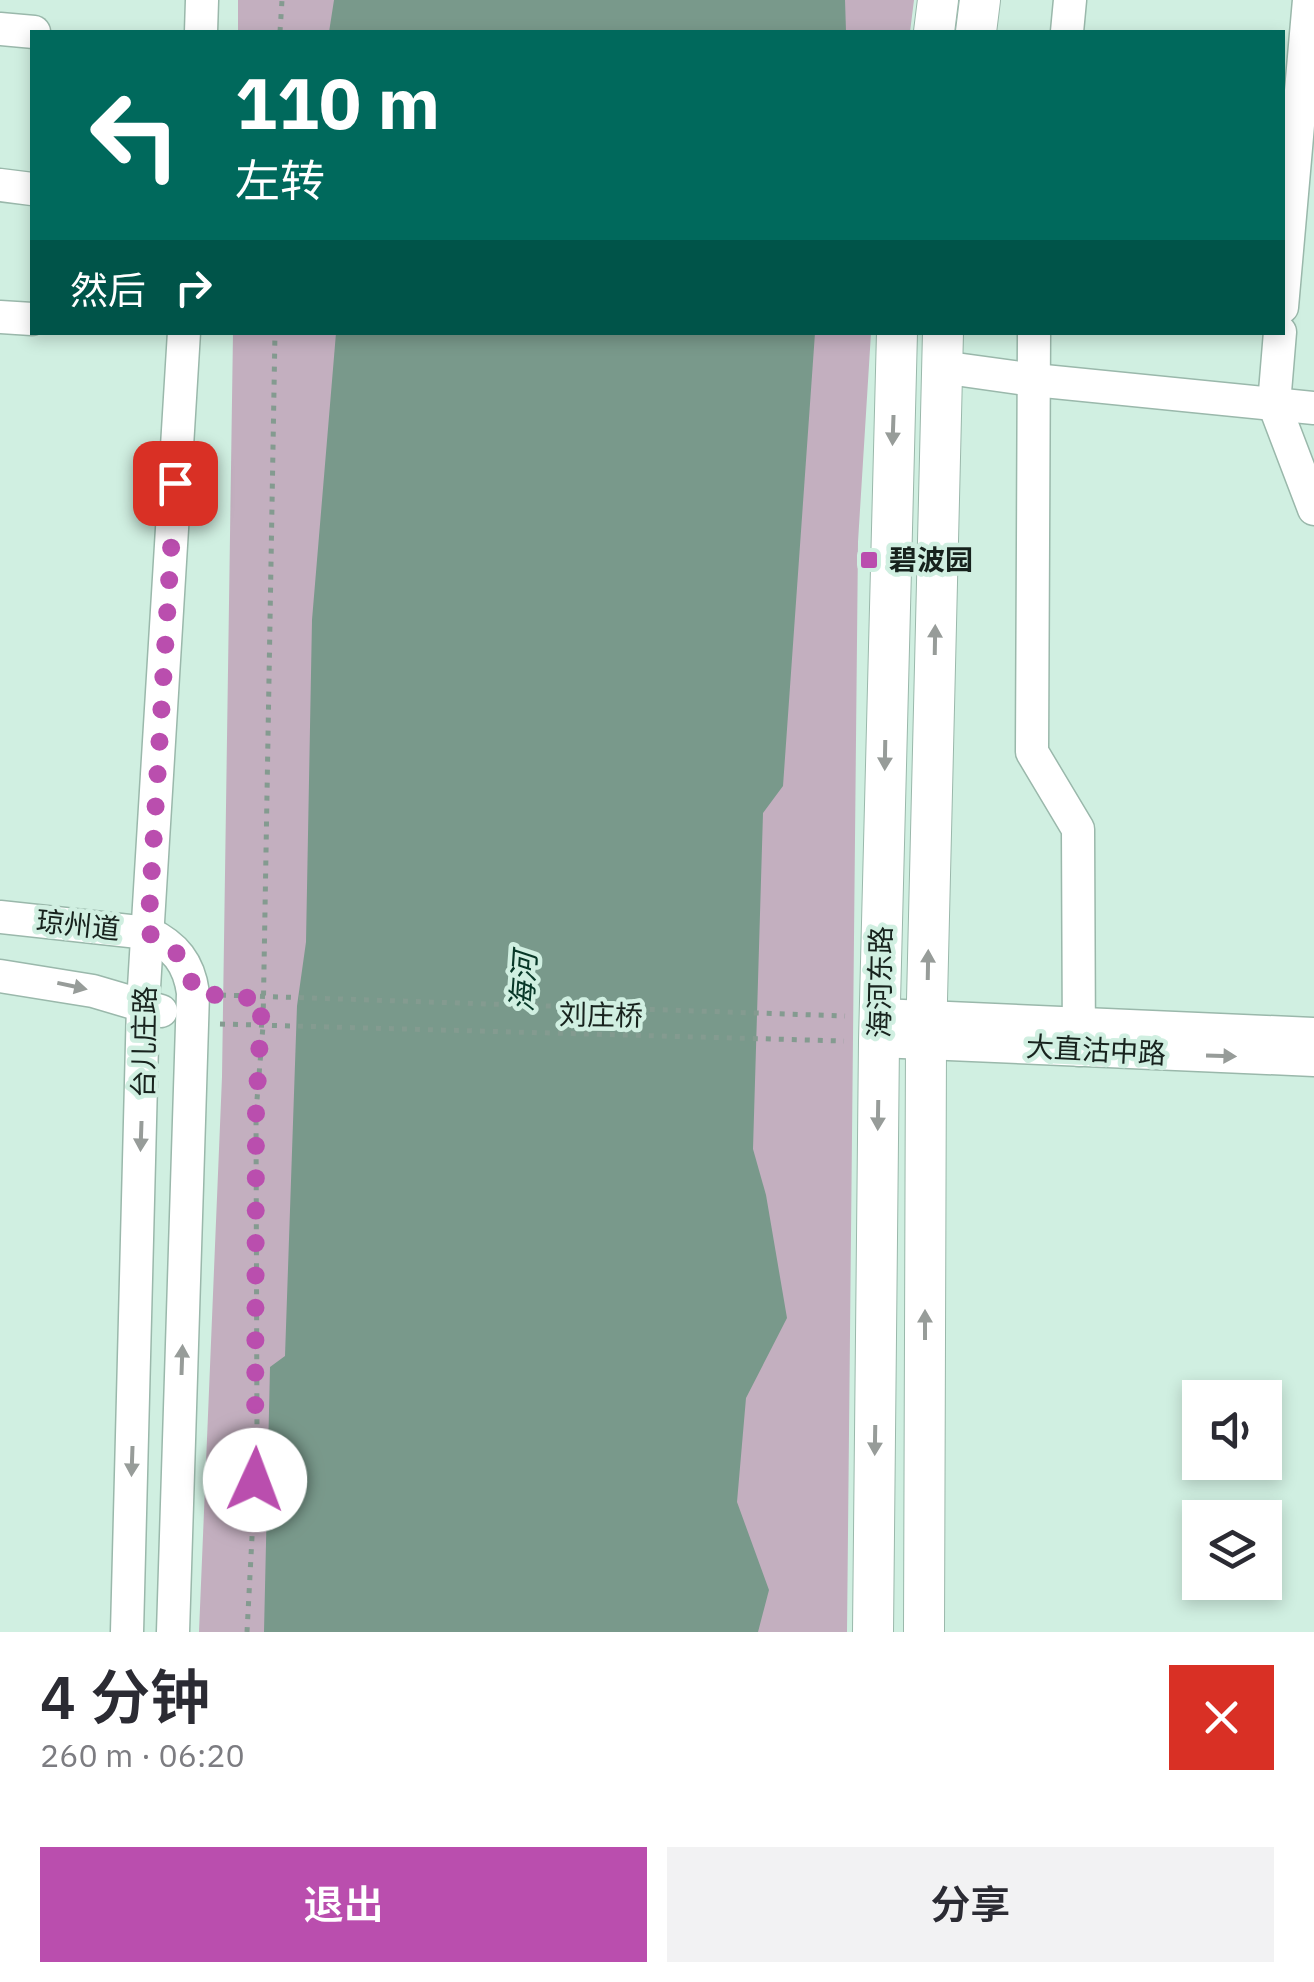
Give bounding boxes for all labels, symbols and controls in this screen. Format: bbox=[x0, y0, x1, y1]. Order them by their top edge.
text: 110 m bbox=[235, 57, 440, 148]
icon: left bbox=[70, 70, 200, 200]
text: 左转 bbox=[235, 151, 325, 209]
icon: right bbox=[166, 260, 221, 315]
text: 然后 bbox=[70, 265, 146, 314]
one-way arrow bbox=[884, 414, 900, 446]
pin bbox=[133, 441, 218, 526]
icon: arrive bbox=[148, 456, 203, 511]
place label: 碧波园 bbox=[889, 541, 973, 578]
marker: 碧波园 bbox=[858, 549, 880, 571]
one-way arrow bbox=[927, 623, 943, 655]
one-way arrow bbox=[877, 739, 893, 771]
street label: 琼州道 bbox=[34, 902, 122, 947]
street label: 海河东路 bbox=[860, 926, 899, 1038]
water label: 海河 bbox=[501, 946, 544, 1013]
one-way arrow bbox=[920, 948, 936, 980]
one-way arrow bbox=[57, 979, 88, 995]
street label: 台儿庄路 bbox=[124, 986, 163, 1098]
street label: 刘庄桥 bbox=[559, 995, 643, 1034]
street label: 大直沽中路 bbox=[1025, 1027, 1167, 1072]
one-way arrow bbox=[1205, 1048, 1237, 1064]
one-way arrow bbox=[870, 1099, 886, 1131]
one-way arrow bbox=[133, 1121, 149, 1153]
one-way arrow bbox=[917, 1308, 933, 1340]
one-way arrow bbox=[174, 1343, 190, 1375]
map controls bbox=[1182, 1380, 1282, 1600]
button: sound bbox=[1182, 1380, 1282, 1480]
one-way arrow bbox=[866, 1424, 882, 1456]
position arrow bbox=[203, 1428, 307, 1532]
one-way arrow bbox=[123, 1446, 139, 1478]
button: layers bbox=[1182, 1500, 1282, 1600]
text: 4 分钟 bbox=[40, 1657, 210, 1736]
button: close bbox=[1169, 1665, 1274, 1770]
text: 260 m · 06:20 bbox=[40, 1734, 245, 1776]
button: 退出 bbox=[40, 1847, 647, 1962]
button: 分享 bbox=[667, 1847, 1274, 1962]

